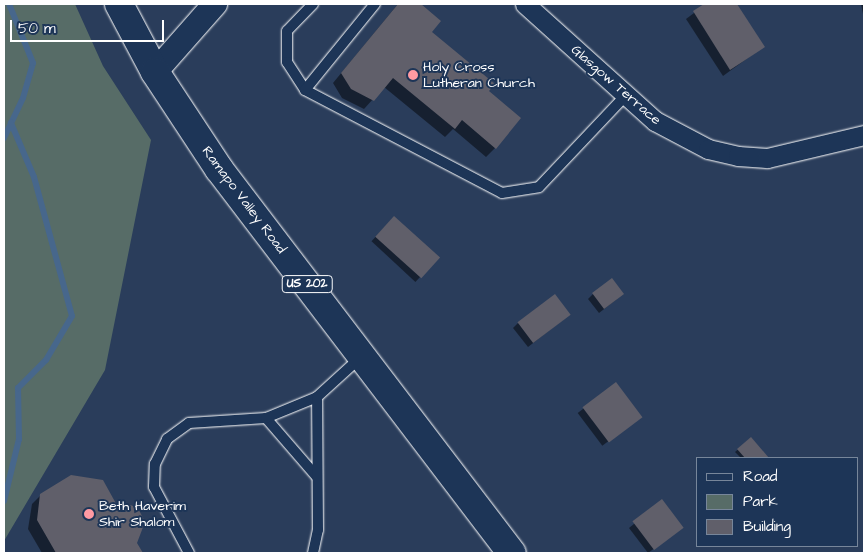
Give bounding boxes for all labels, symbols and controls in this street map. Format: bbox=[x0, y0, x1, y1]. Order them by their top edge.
scale bar bbox=[12, 10, 166, 42]
text: 50 m bbox=[18, 18, 56, 39]
street label: Glasgow Terrace bbox=[568, 41, 664, 129]
place label: Holy Cross Lutheran Church bbox=[423, 59, 535, 92]
marker: Holy Cross Lutheran Church bbox=[407, 69, 419, 81]
street label: Ramapo Valley Road bbox=[198, 143, 290, 257]
road number: US 202 bbox=[281, 274, 333, 294]
legend bbox=[696, 457, 858, 547]
text: Road bbox=[743, 466, 777, 487]
text: Park bbox=[743, 491, 778, 512]
place label: Beth Haverim Shir Shalom bbox=[99, 498, 186, 530]
marker: Beth Haverim Shir Shalom bbox=[83, 508, 95, 520]
text: Building bbox=[743, 516, 791, 537]

